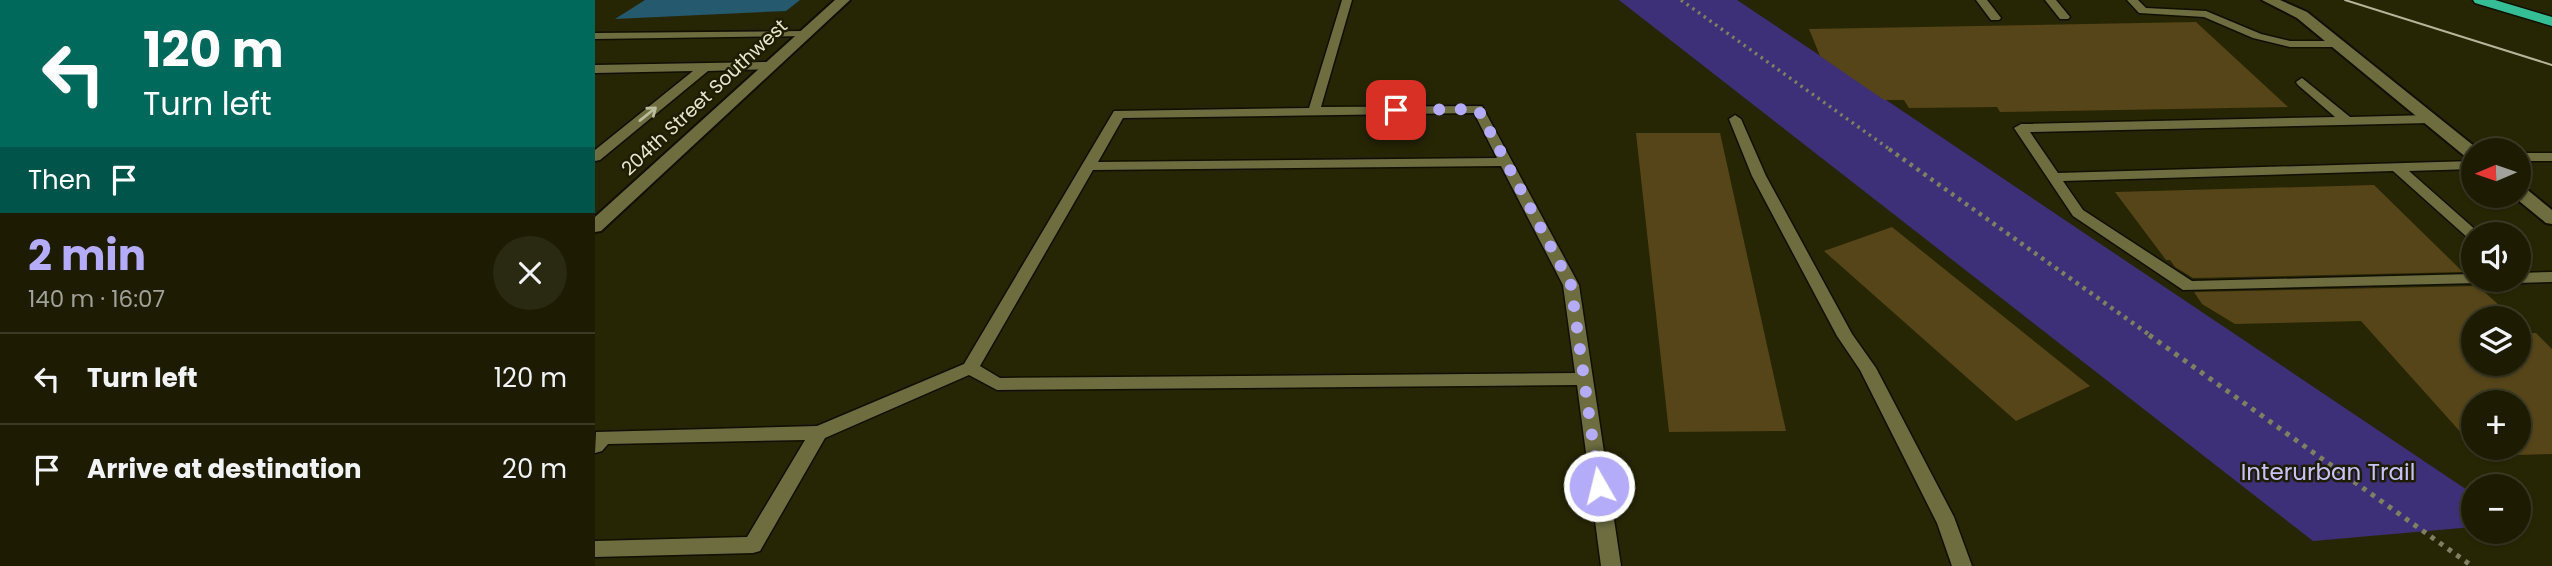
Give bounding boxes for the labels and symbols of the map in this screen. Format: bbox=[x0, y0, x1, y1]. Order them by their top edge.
street label: 204th Street Southwest bbox=[615, 13, 793, 182]
pin bbox=[1366, 80, 1426, 140]
one-way arrow bbox=[638, 106, 656, 122]
north arrow bbox=[2461, 138, 2531, 208]
position arrow bbox=[1562, 449, 1636, 523]
park label: Interurban Trail bbox=[2241, 456, 2415, 488]

